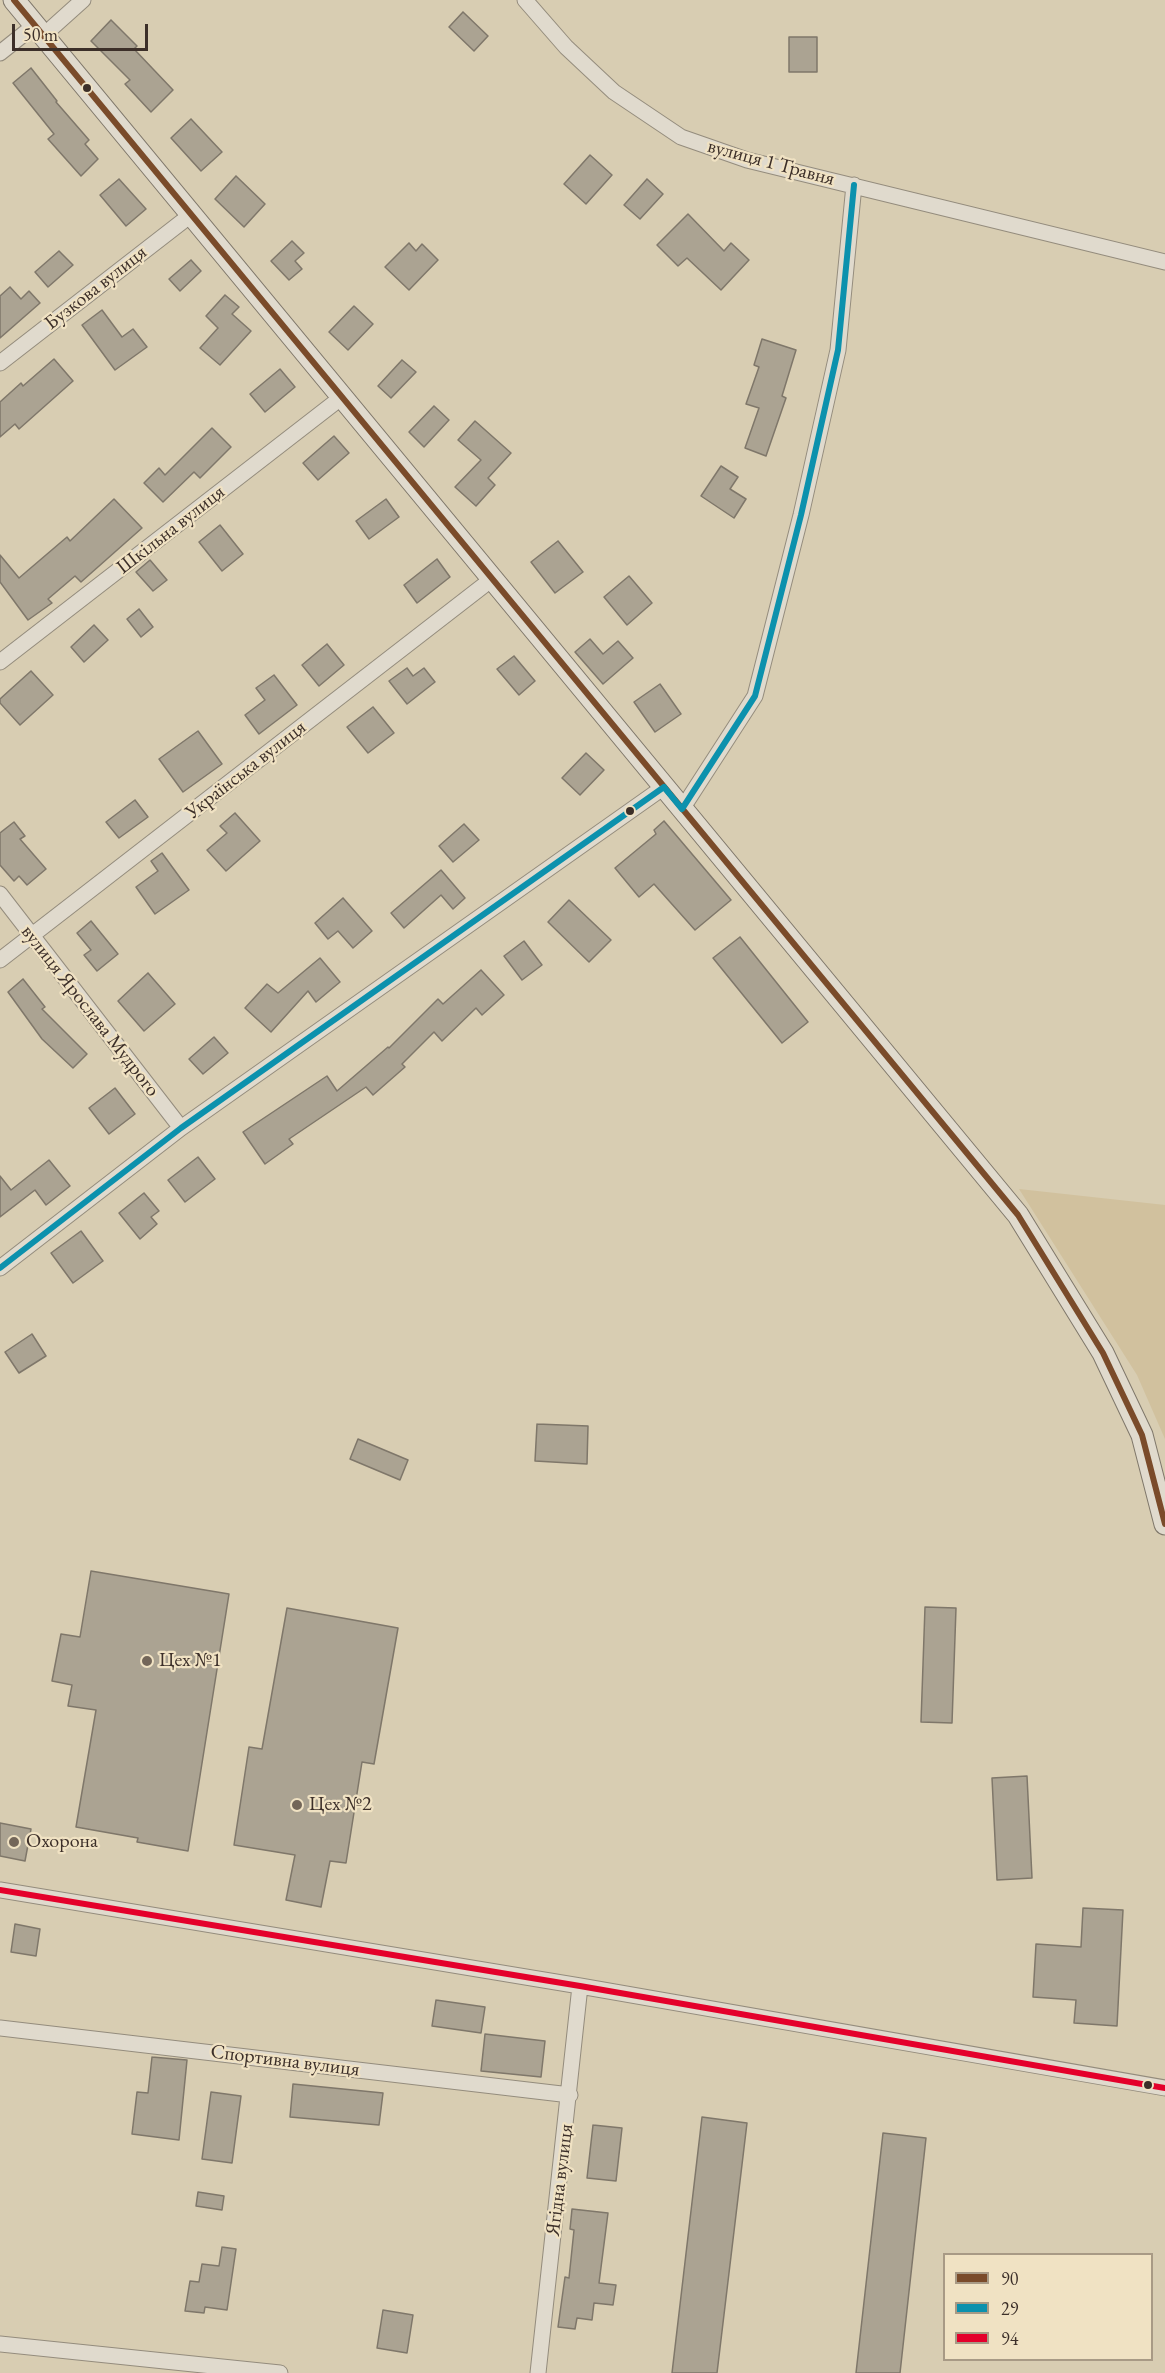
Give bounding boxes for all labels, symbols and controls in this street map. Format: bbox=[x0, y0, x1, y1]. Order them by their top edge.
scale bar bbox=[15, 12, 152, 50]
text: 50 m bbox=[23, 23, 58, 46]
unlabelled marker bbox=[81, 82, 93, 94]
street label: вулиця 1 Травня bbox=[705, 135, 837, 191]
street label: Бузкова вулиця bbox=[40, 241, 152, 335]
street label: Шкільна вулиця bbox=[112, 480, 230, 580]
street label: Українська вулиця bbox=[181, 715, 311, 825]
unlabelled marker bbox=[624, 805, 636, 817]
street label: вулиця Ярослава Мудрого bbox=[16, 920, 164, 1102]
place label: Цех №1 bbox=[159, 1649, 222, 1673]
marker: Цех №1 bbox=[140, 1654, 154, 1668]
place label: Цех №2 bbox=[309, 1793, 372, 1817]
marker: Цех №2 bbox=[290, 1798, 304, 1812]
place label: Охорона bbox=[26, 1830, 98, 1854]
marker: Охорона bbox=[7, 1835, 21, 1849]
street label: Спортивна вулиця bbox=[209, 2040, 361, 2082]
unlabelled marker bbox=[1142, 2079, 1154, 2091]
street label: Ягідна вулиця bbox=[541, 2123, 579, 2237]
legend bbox=[943, 2253, 1153, 2361]
text: 90 bbox=[1001, 2267, 1018, 2290]
text: 29 bbox=[1001, 2297, 1018, 2320]
text: 94 bbox=[1001, 2327, 1018, 2350]

